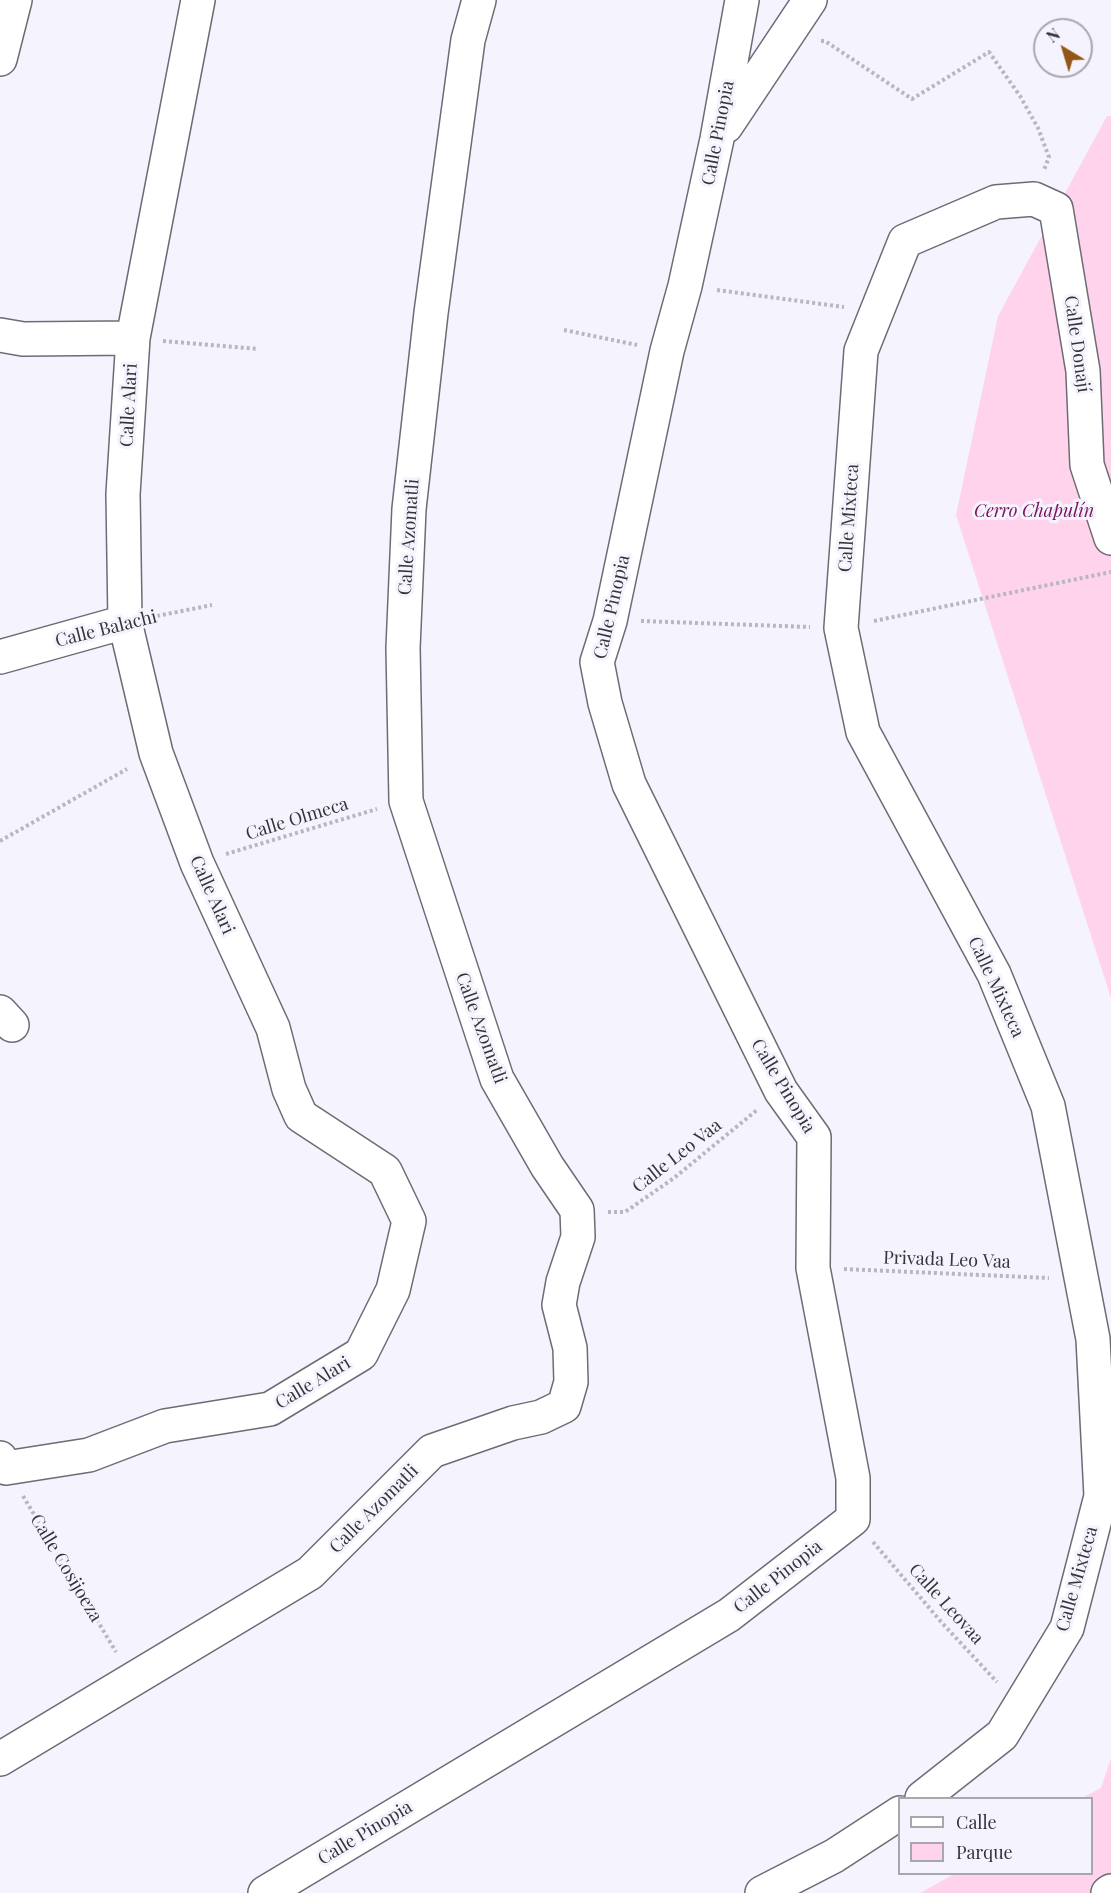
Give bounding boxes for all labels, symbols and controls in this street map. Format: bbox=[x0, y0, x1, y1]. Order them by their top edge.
north arrow bbox=[1033, 18, 1093, 78]
text: N bbox=[1042, 23, 1064, 47]
street label: Calle Pinopia bbox=[697, 79, 739, 187]
street label: Calle Donají bbox=[1060, 294, 1094, 394]
street label: Calle Alari bbox=[116, 363, 142, 447]
street label: Calle Mixteca bbox=[834, 463, 864, 573]
street label: Calle Azomatli bbox=[394, 478, 424, 596]
park label: Cerro Chapulín bbox=[974, 500, 1094, 522]
street label: Calle Pinopia bbox=[590, 553, 634, 661]
street label: Calle Balachi bbox=[53, 606, 159, 652]
street label: Calle Olmeca bbox=[243, 793, 351, 845]
street label: Calle Alari bbox=[185, 852, 239, 938]
street label: Calle Mixteca bbox=[963, 933, 1029, 1041]
street label: Calle Azomatli bbox=[451, 970, 511, 1086]
street label: Calle Pinopia bbox=[746, 1035, 820, 1137]
street label: Calle Leo Vaa bbox=[628, 1114, 726, 1198]
street label: Privada Leo Vaa bbox=[883, 1247, 1011, 1273]
street label: Calle Alari bbox=[272, 1352, 354, 1414]
street label: Calle Azomatli bbox=[325, 1460, 423, 1558]
street label: Calle Cosijoeza bbox=[25, 1510, 107, 1626]
street label: Calle Mixteca bbox=[1052, 1524, 1102, 1634]
street label: Calle Pinopia bbox=[730, 1536, 826, 1618]
street label: Calle Leovaa bbox=[904, 1559, 988, 1649]
street label: Calle Pinopia bbox=[314, 1796, 416, 1870]
legend bbox=[898, 1797, 1093, 1875]
text: Calle bbox=[956, 1810, 997, 1834]
text: Parque bbox=[956, 1840, 1013, 1864]

